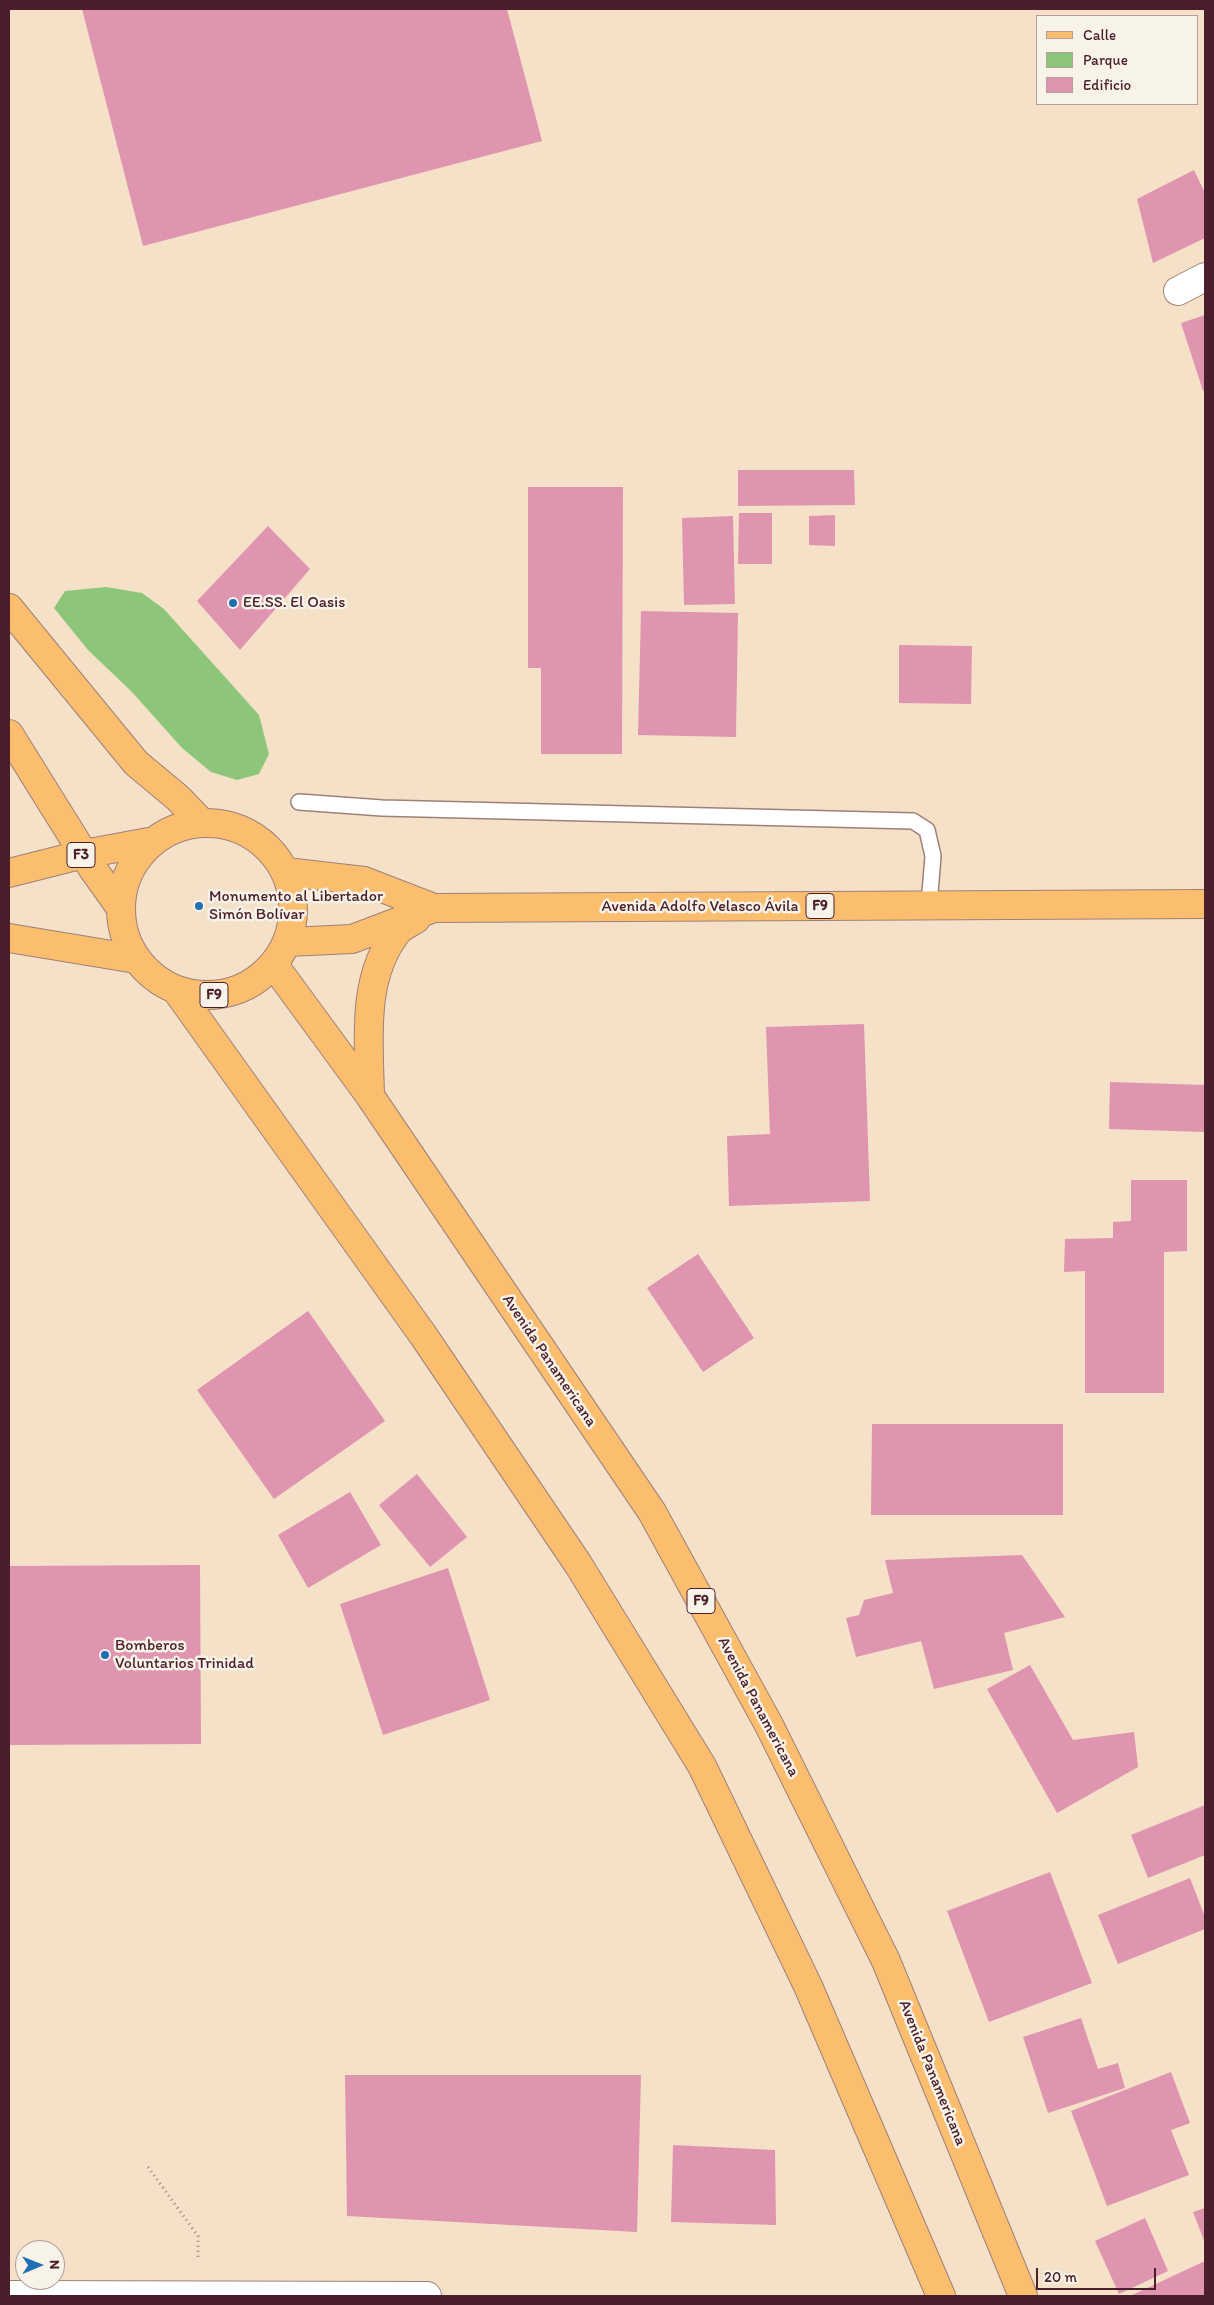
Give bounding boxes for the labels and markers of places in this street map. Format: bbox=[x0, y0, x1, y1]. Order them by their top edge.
place label: EE.SS. El Oasis bbox=[243, 593, 345, 613]
marker: EE.SS. El Oasis bbox=[227, 597, 239, 609]
place label: Monumento al Libertador Simón Bolívar bbox=[209, 887, 383, 925]
marker: Monumento al Libertador Simón Bolívar bbox=[193, 900, 205, 912]
place label: Bomberos Voluntarios Trinidad bbox=[115, 1636, 254, 1674]
marker: Bomberos Voluntarios Trinidad bbox=[99, 1649, 111, 1661]

